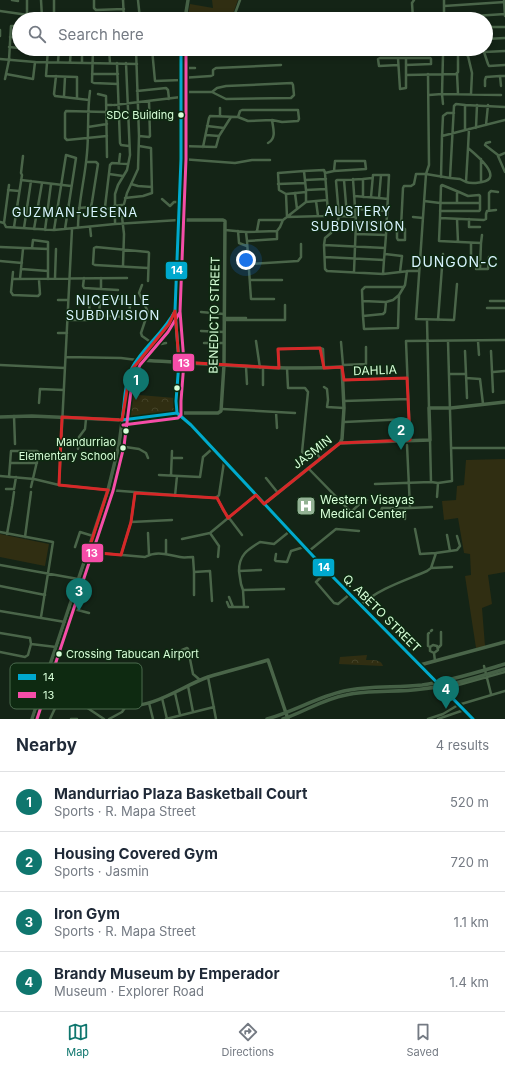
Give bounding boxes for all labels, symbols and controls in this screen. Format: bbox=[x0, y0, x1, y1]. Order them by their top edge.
search box bbox=[12, 12, 493, 56]
icon: search bbox=[26, 23, 48, 45]
text: Search here bbox=[58, 25, 144, 44]
place label: SDC Building bbox=[106, 108, 174, 122]
marker: SDC Building bbox=[176, 110, 186, 120]
district label: AUSTERY SUBDIVISION bbox=[311, 203, 405, 234]
district label: GUZMAN-JESENA bbox=[12, 204, 138, 220]
your location bbox=[236, 250, 256, 270]
district label: DUNGON-C bbox=[411, 253, 499, 270]
street label: BENEDICTO STREET bbox=[205, 256, 223, 374]
line badge: 14 bbox=[165, 261, 188, 280]
text: 14 bbox=[171, 263, 183, 277]
district label: NICEVILLE SUBDIVISION bbox=[66, 292, 160, 323]
line badge: 13 bbox=[172, 353, 195, 372]
text: 13 bbox=[178, 356, 190, 370]
street label: DAHLIA bbox=[353, 362, 397, 378]
pin: 1 bbox=[123, 367, 149, 400]
unlabelled marker bbox=[172, 383, 182, 393]
pin: 2 bbox=[388, 417, 414, 450]
unlabelled marker bbox=[121, 426, 131, 436]
street label: JASMIN bbox=[289, 432, 335, 472]
place label: Mandurriao Elementary School bbox=[19, 435, 116, 463]
marker: Mandurriao Elementary School bbox=[118, 443, 128, 453]
place label: Western Visayas Medical Center bbox=[320, 492, 414, 521]
hospital icon: Western Visayas Medical Center bbox=[295, 495, 317, 517]
line badge: 13 bbox=[81, 543, 104, 563]
text: 13 bbox=[86, 546, 98, 560]
line badge: 14 bbox=[312, 558, 335, 577]
text: 14 bbox=[318, 560, 330, 574]
street label: Q. ABETO STREET bbox=[340, 571, 424, 655]
pin: 3 bbox=[66, 578, 92, 611]
place label: Crossing Tabucan Airport bbox=[66, 647, 199, 661]
marker: Crossing Tabucan Airport bbox=[54, 649, 64, 659]
legend bbox=[10, 663, 142, 709]
text: 14 bbox=[43, 670, 55, 684]
pin: 4 bbox=[433, 676, 459, 709]
text: 13 bbox=[43, 688, 54, 702]
text: Nearby bbox=[16, 735, 77, 755]
text: 4 results bbox=[436, 737, 489, 753]
text: Mandurriao Plaza Basketball Court bbox=[54, 784, 308, 803]
text: 1 bbox=[26, 794, 32, 810]
text: 520 m bbox=[450, 794, 489, 810]
text: Sports · R. Mapa Street bbox=[54, 803, 196, 819]
text: Housing Covered Gym bbox=[54, 844, 218, 863]
text: 2 bbox=[25, 854, 33, 870]
text: 720 m bbox=[450, 854, 489, 870]
text: Sports · Jasmin bbox=[54, 863, 149, 879]
text: Iron Gym bbox=[54, 904, 120, 923]
text: 3 bbox=[25, 914, 33, 930]
text: 1.1 km bbox=[454, 914, 489, 930]
text: Sports · R. Mapa Street bbox=[54, 923, 196, 939]
text: Brandy Museum by Emperador bbox=[54, 964, 280, 983]
text: 4 bbox=[25, 974, 33, 990]
text: 1.4 km bbox=[449, 974, 489, 990]
text: Museum · Explorer Road bbox=[54, 983, 204, 999]
tab: Map bbox=[66, 1021, 89, 1059]
tab: Directions bbox=[222, 1021, 274, 1059]
tab: Saved bbox=[407, 1021, 439, 1059]

